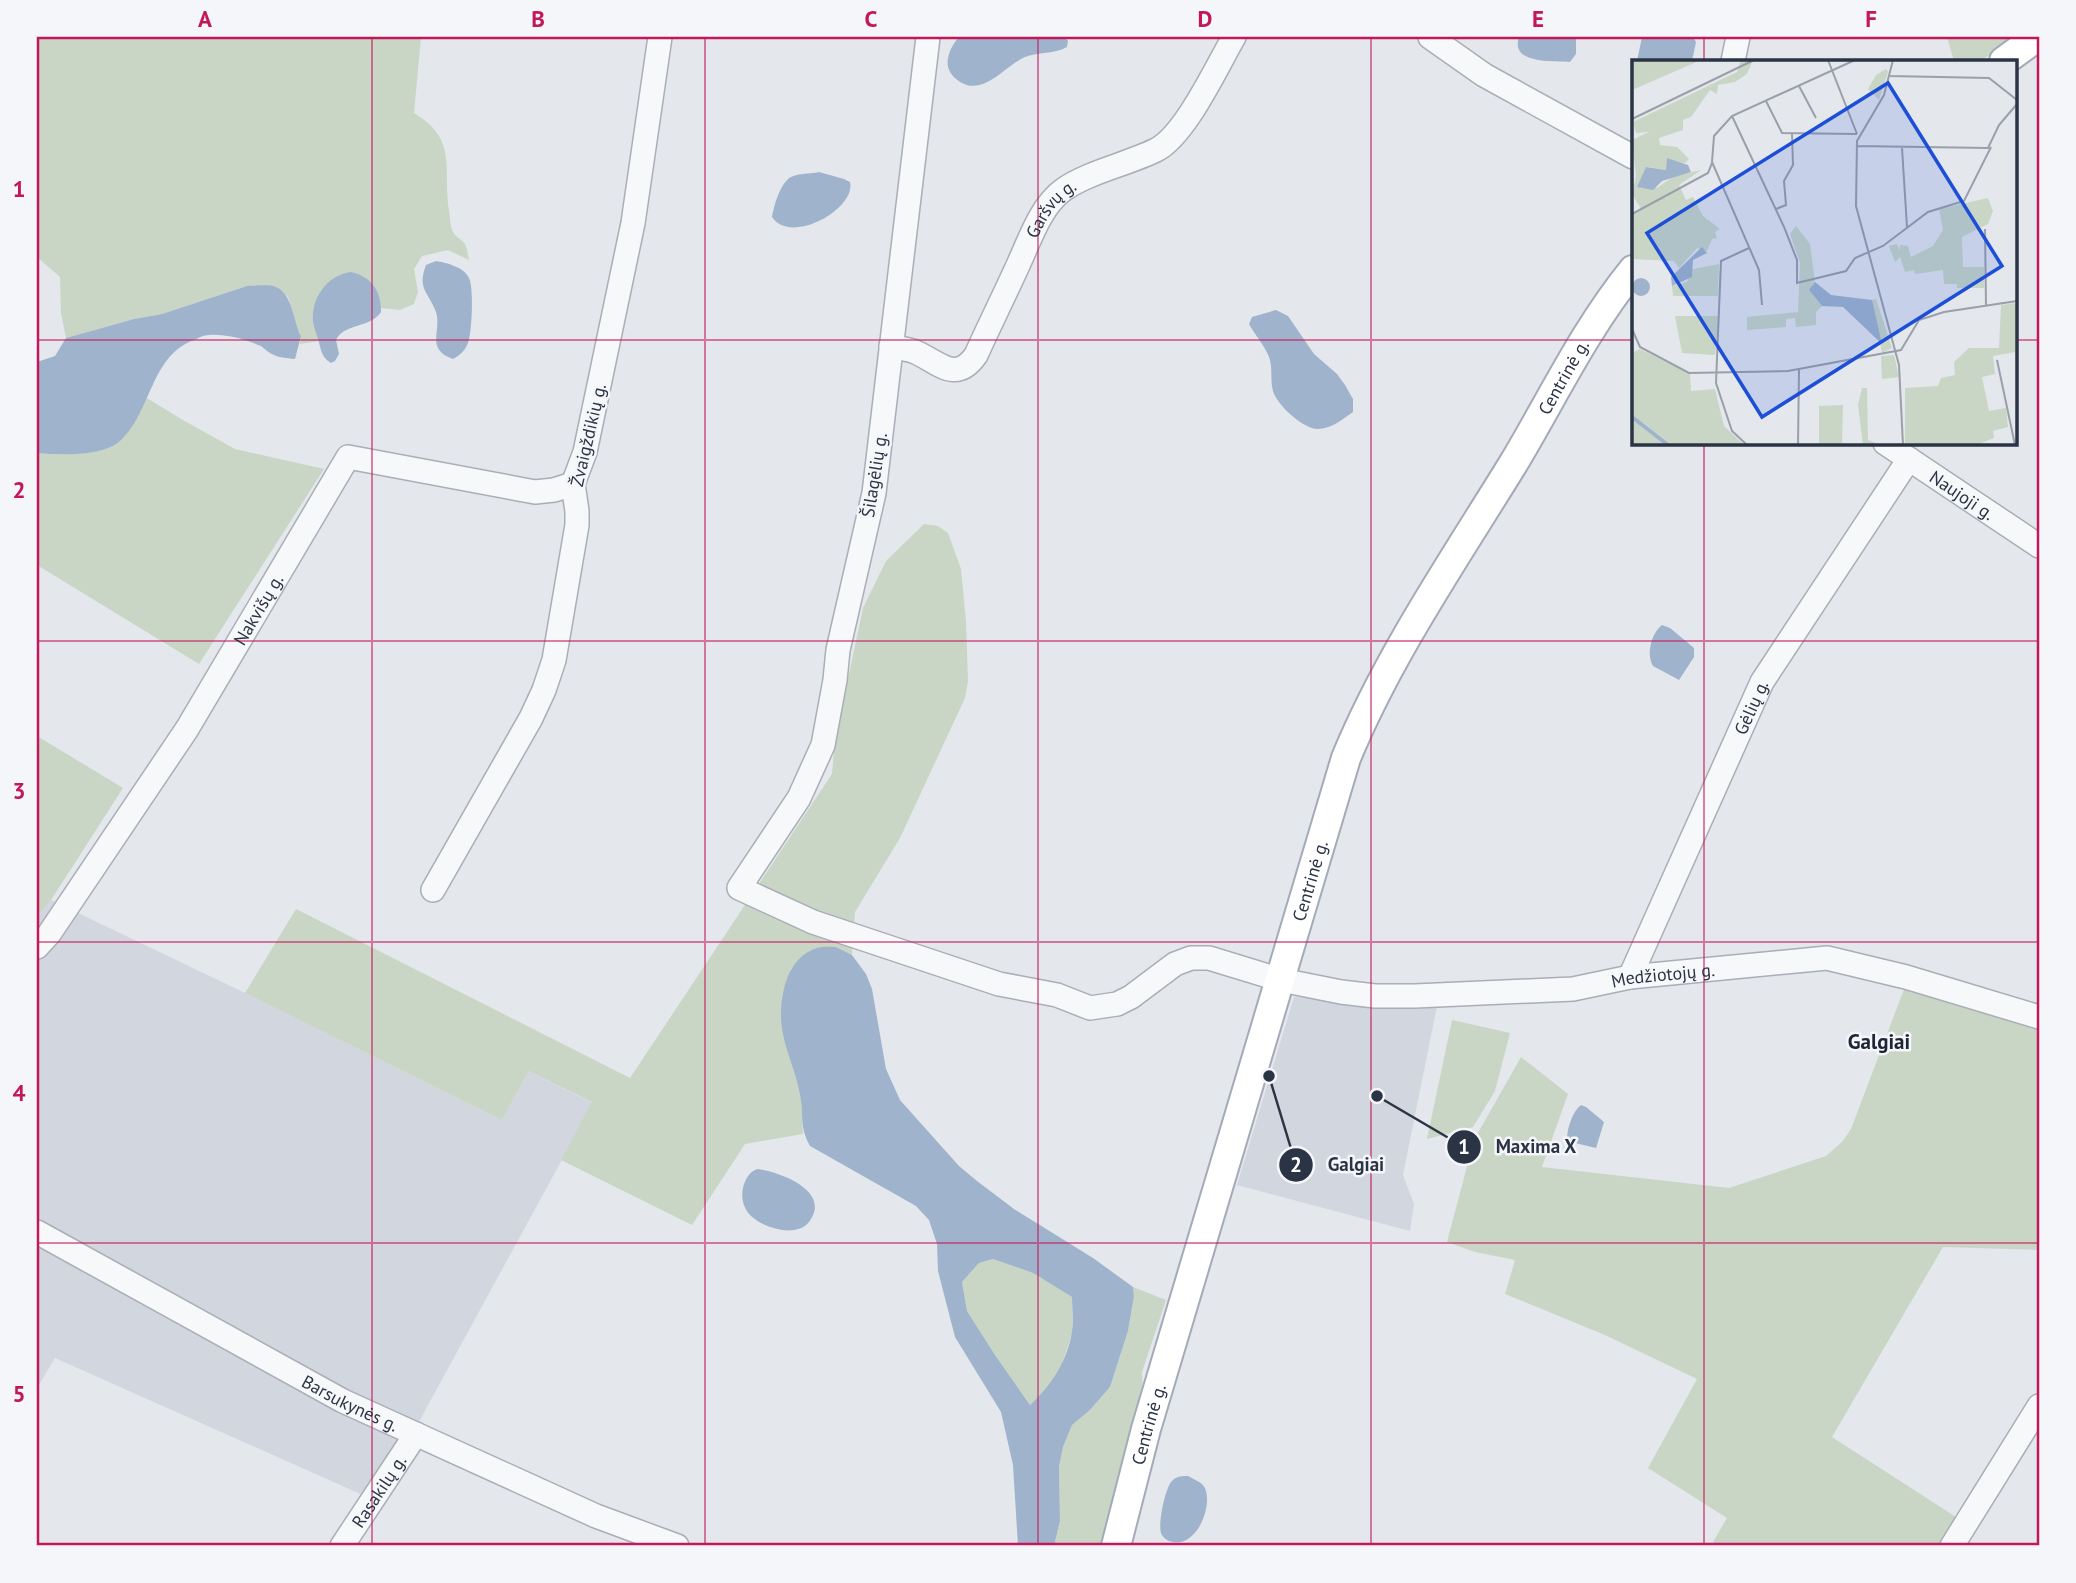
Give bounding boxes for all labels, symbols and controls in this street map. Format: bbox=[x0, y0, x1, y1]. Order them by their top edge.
text: A bbox=[198, 4, 212, 33]
text: B bbox=[531, 4, 545, 33]
text: C bbox=[865, 4, 878, 33]
text: D bbox=[1198, 4, 1212, 33]
text: E bbox=[1532, 4, 1544, 33]
text: F bbox=[1865, 4, 1877, 33]
inset map bbox=[1632, 60, 2016, 444]
street label: Garšvų g. bbox=[1020, 173, 1080, 241]
text: 1 bbox=[12, 174, 26, 203]
street label: Centrinė g. bbox=[1532, 335, 1594, 419]
street label: Žvaigždikių g. bbox=[565, 381, 611, 489]
street label: Šilagėlių g. bbox=[856, 431, 892, 519]
street label: Naujoji g. bbox=[1925, 465, 1999, 525]
text: 2 bbox=[12, 475, 26, 504]
street label: Nakvišų g. bbox=[228, 570, 288, 649]
street label: Gėlių g. bbox=[1728, 674, 1773, 738]
text: 3 bbox=[12, 776, 26, 805]
street label: Centrinė g. bbox=[1287, 838, 1332, 924]
street label: Medžiotojų g. bbox=[1609, 957, 1716, 992]
district label: Galgiai bbox=[1848, 1028, 1910, 1055]
text: 4 bbox=[12, 1078, 26, 1107]
callout: Maxima X bbox=[1446, 1127, 1591, 1167]
text: 1 bbox=[1458, 1133, 1470, 1160]
text: Maxima X bbox=[1496, 1134, 1576, 1158]
callout: Galgiai bbox=[1279, 1145, 1398, 1185]
text: 2 bbox=[1290, 1151, 1302, 1178]
text: Galgiai bbox=[1328, 1152, 1384, 1176]
street label: Barsukynės g. bbox=[298, 1369, 402, 1436]
text: 5 bbox=[12, 1379, 26, 1408]
street label: Centrinė g. bbox=[1126, 1381, 1170, 1467]
street label: Rasakilų g. bbox=[346, 1450, 411, 1532]

